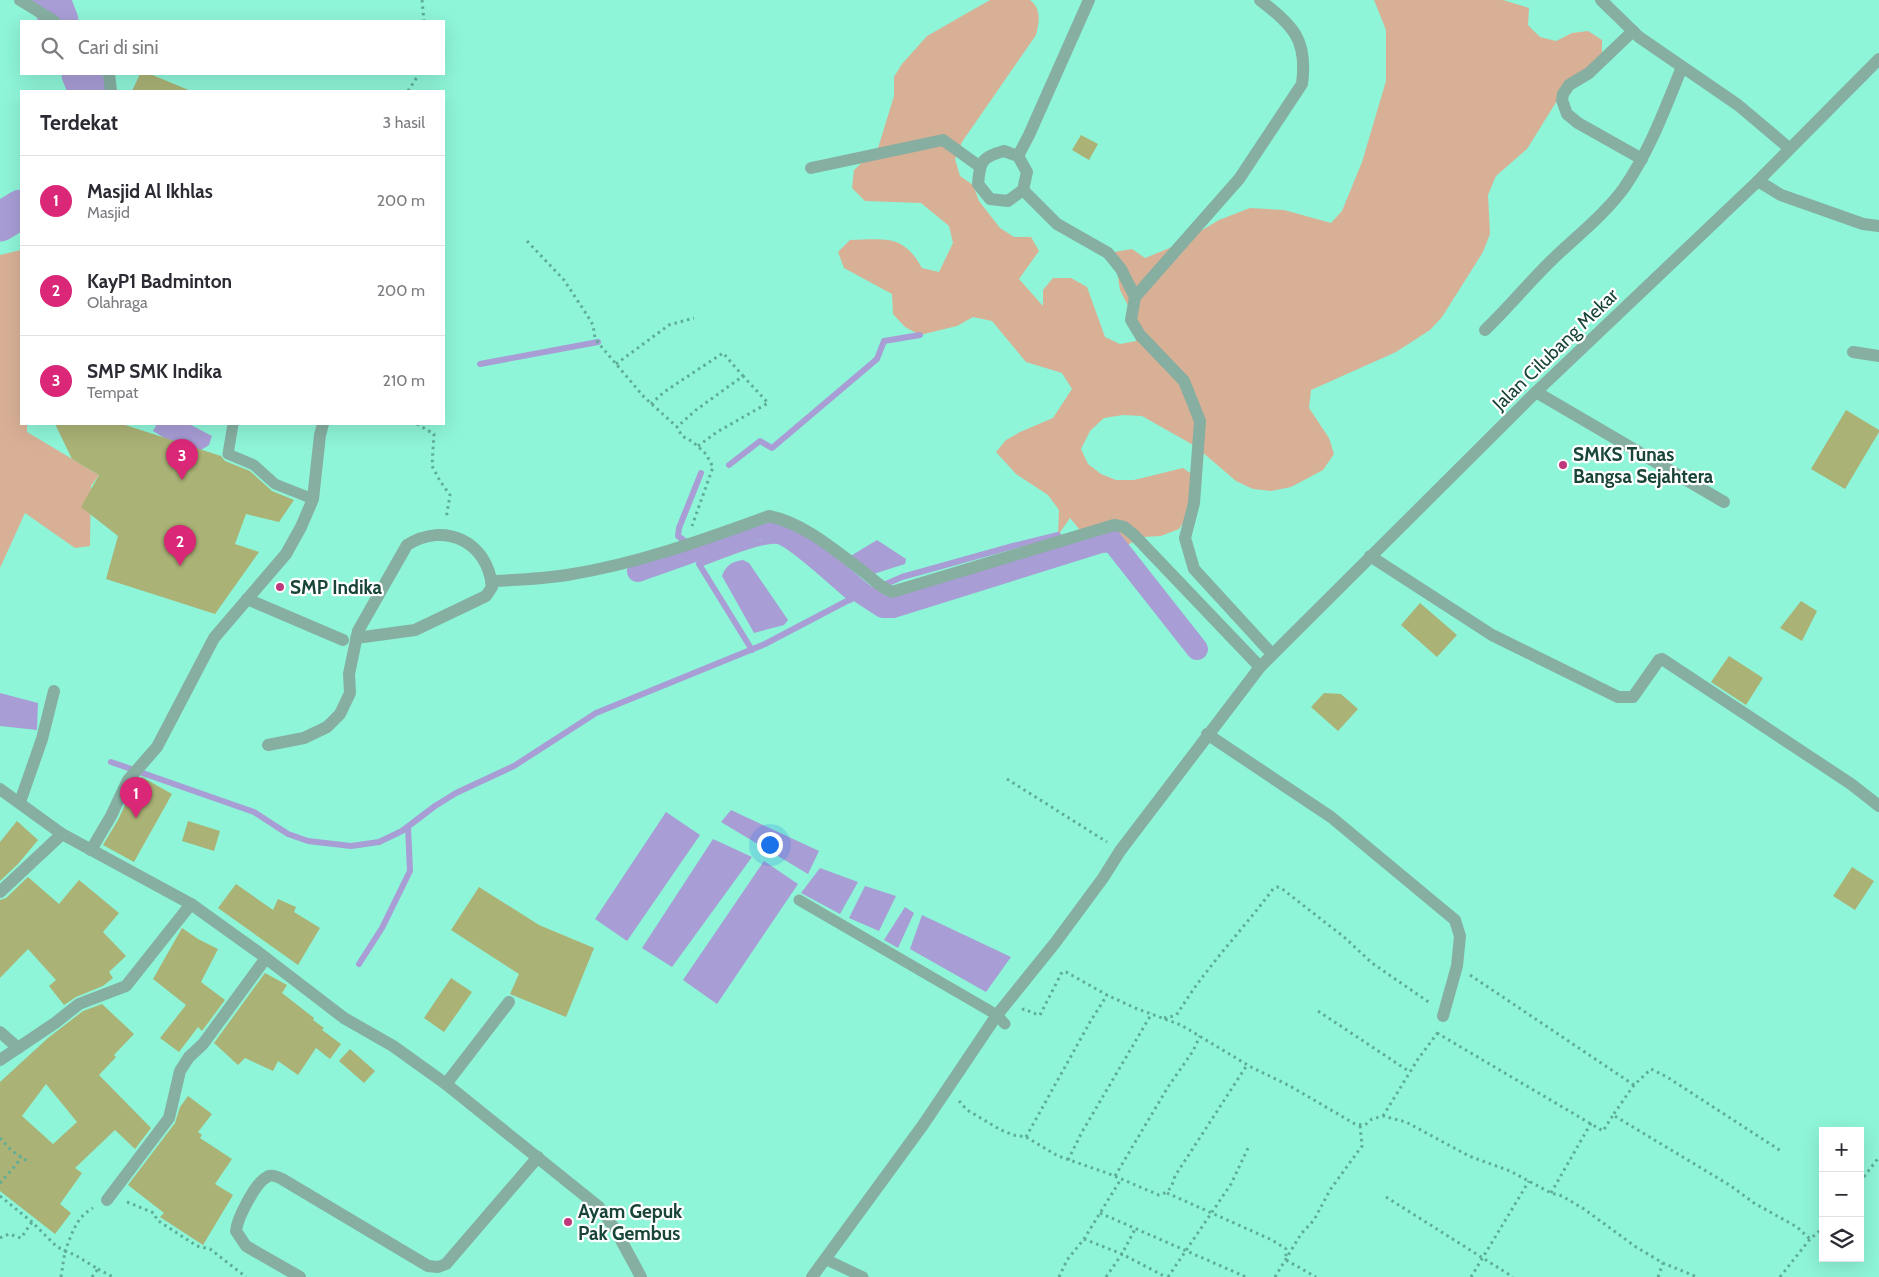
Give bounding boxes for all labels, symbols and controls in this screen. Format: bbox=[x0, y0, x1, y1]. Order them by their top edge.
search box bbox=[20, 20, 445, 75]
icon: search bbox=[38, 34, 66, 62]
text: Cari di sini bbox=[78, 36, 159, 59]
text: Terdekat bbox=[40, 110, 118, 135]
text: 3 hasil bbox=[383, 113, 425, 132]
text: Masjid Al Ikhlas bbox=[87, 180, 213, 203]
text: 1 bbox=[53, 191, 59, 210]
text: 200 m bbox=[377, 191, 425, 210]
text: Masjid bbox=[87, 203, 130, 222]
text: KayP1 Badminton bbox=[87, 270, 232, 293]
text: 2 bbox=[52, 281, 60, 300]
text: 200 m bbox=[377, 281, 425, 300]
street label: Jalan Cilubang Mekar bbox=[1487, 284, 1623, 416]
text: Olahraga bbox=[87, 293, 148, 312]
text: SMP SMK Indika bbox=[87, 360, 222, 383]
text: 3 bbox=[52, 371, 60, 390]
text: 210 m bbox=[383, 371, 425, 390]
text: Tempat bbox=[87, 383, 138, 402]
pin: 3 bbox=[166, 439, 198, 480]
place label: SMKS Tunas Bangsa Sejahtera bbox=[1573, 443, 1714, 488]
marker: SMKS Tunas Bangsa Sejahtera bbox=[1557, 459, 1569, 471]
pin: 2 bbox=[164, 525, 196, 566]
place label: SMP Indika bbox=[290, 576, 383, 599]
marker: SMP Indika bbox=[274, 581, 286, 593]
pin: 1 bbox=[120, 777, 152, 818]
your location bbox=[757, 832, 783, 858]
map controls bbox=[1819, 1127, 1864, 1262]
button: + bbox=[1819, 1127, 1864, 1172]
button: − bbox=[1819, 1172, 1864, 1217]
place label: Ayam Gepuk Pak Gembus bbox=[578, 1200, 683, 1245]
marker: Ayam Gepuk Pak Gembus bbox=[562, 1216, 574, 1228]
button: layers bbox=[1819, 1217, 1864, 1262]

